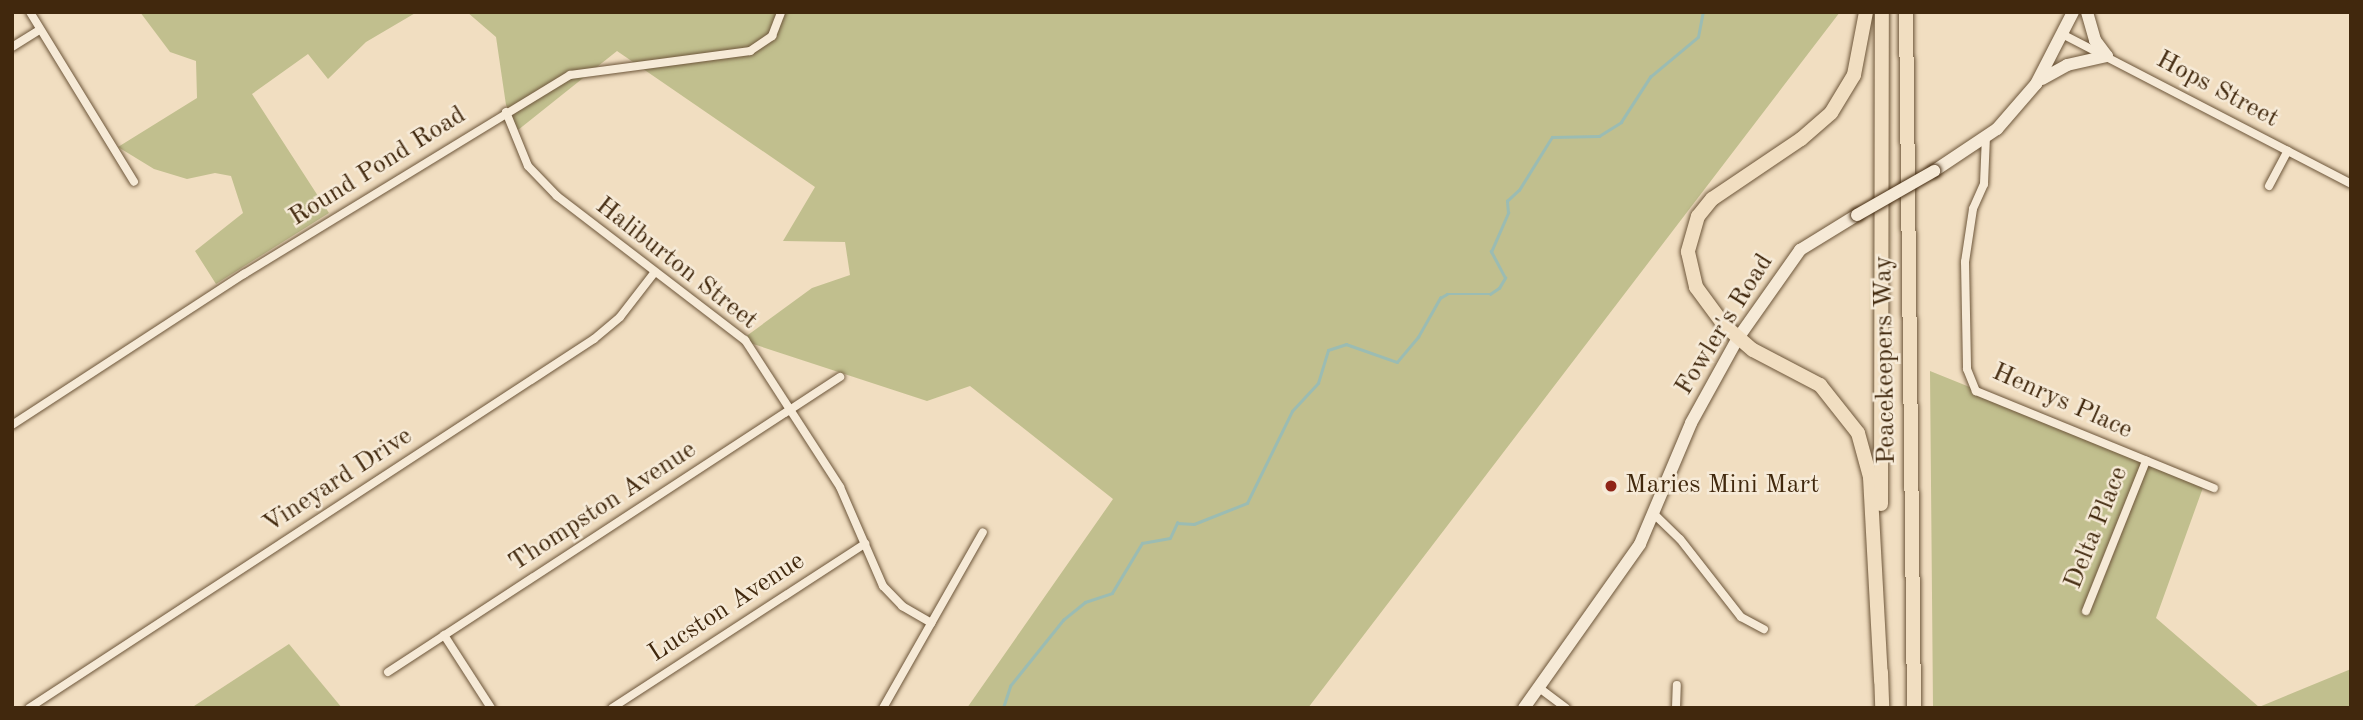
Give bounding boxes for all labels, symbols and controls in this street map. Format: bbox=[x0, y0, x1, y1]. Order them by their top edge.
street label: Hops Street bbox=[2150, 45, 2284, 135]
street label: Round Pond Road bbox=[284, 100, 472, 234]
street label: Haliburton Street bbox=[589, 191, 763, 337]
street label: Fowler's Road bbox=[1669, 249, 1781, 401]
street label: Peacekeepers Way bbox=[1869, 256, 1903, 464]
street label: Henrys Place bbox=[1987, 357, 2137, 447]
street label: Vineyard Drive bbox=[258, 421, 418, 541]
street label: Thompston Avenue bbox=[504, 435, 702, 579]
street label: Delta Place bbox=[2058, 462, 2136, 594]
place label: Maries Mini Mart bbox=[1625, 470, 1819, 502]
marker: Maries Mini Mart bbox=[1603, 478, 1619, 494]
street label: Lucston Avenue bbox=[643, 546, 811, 670]

